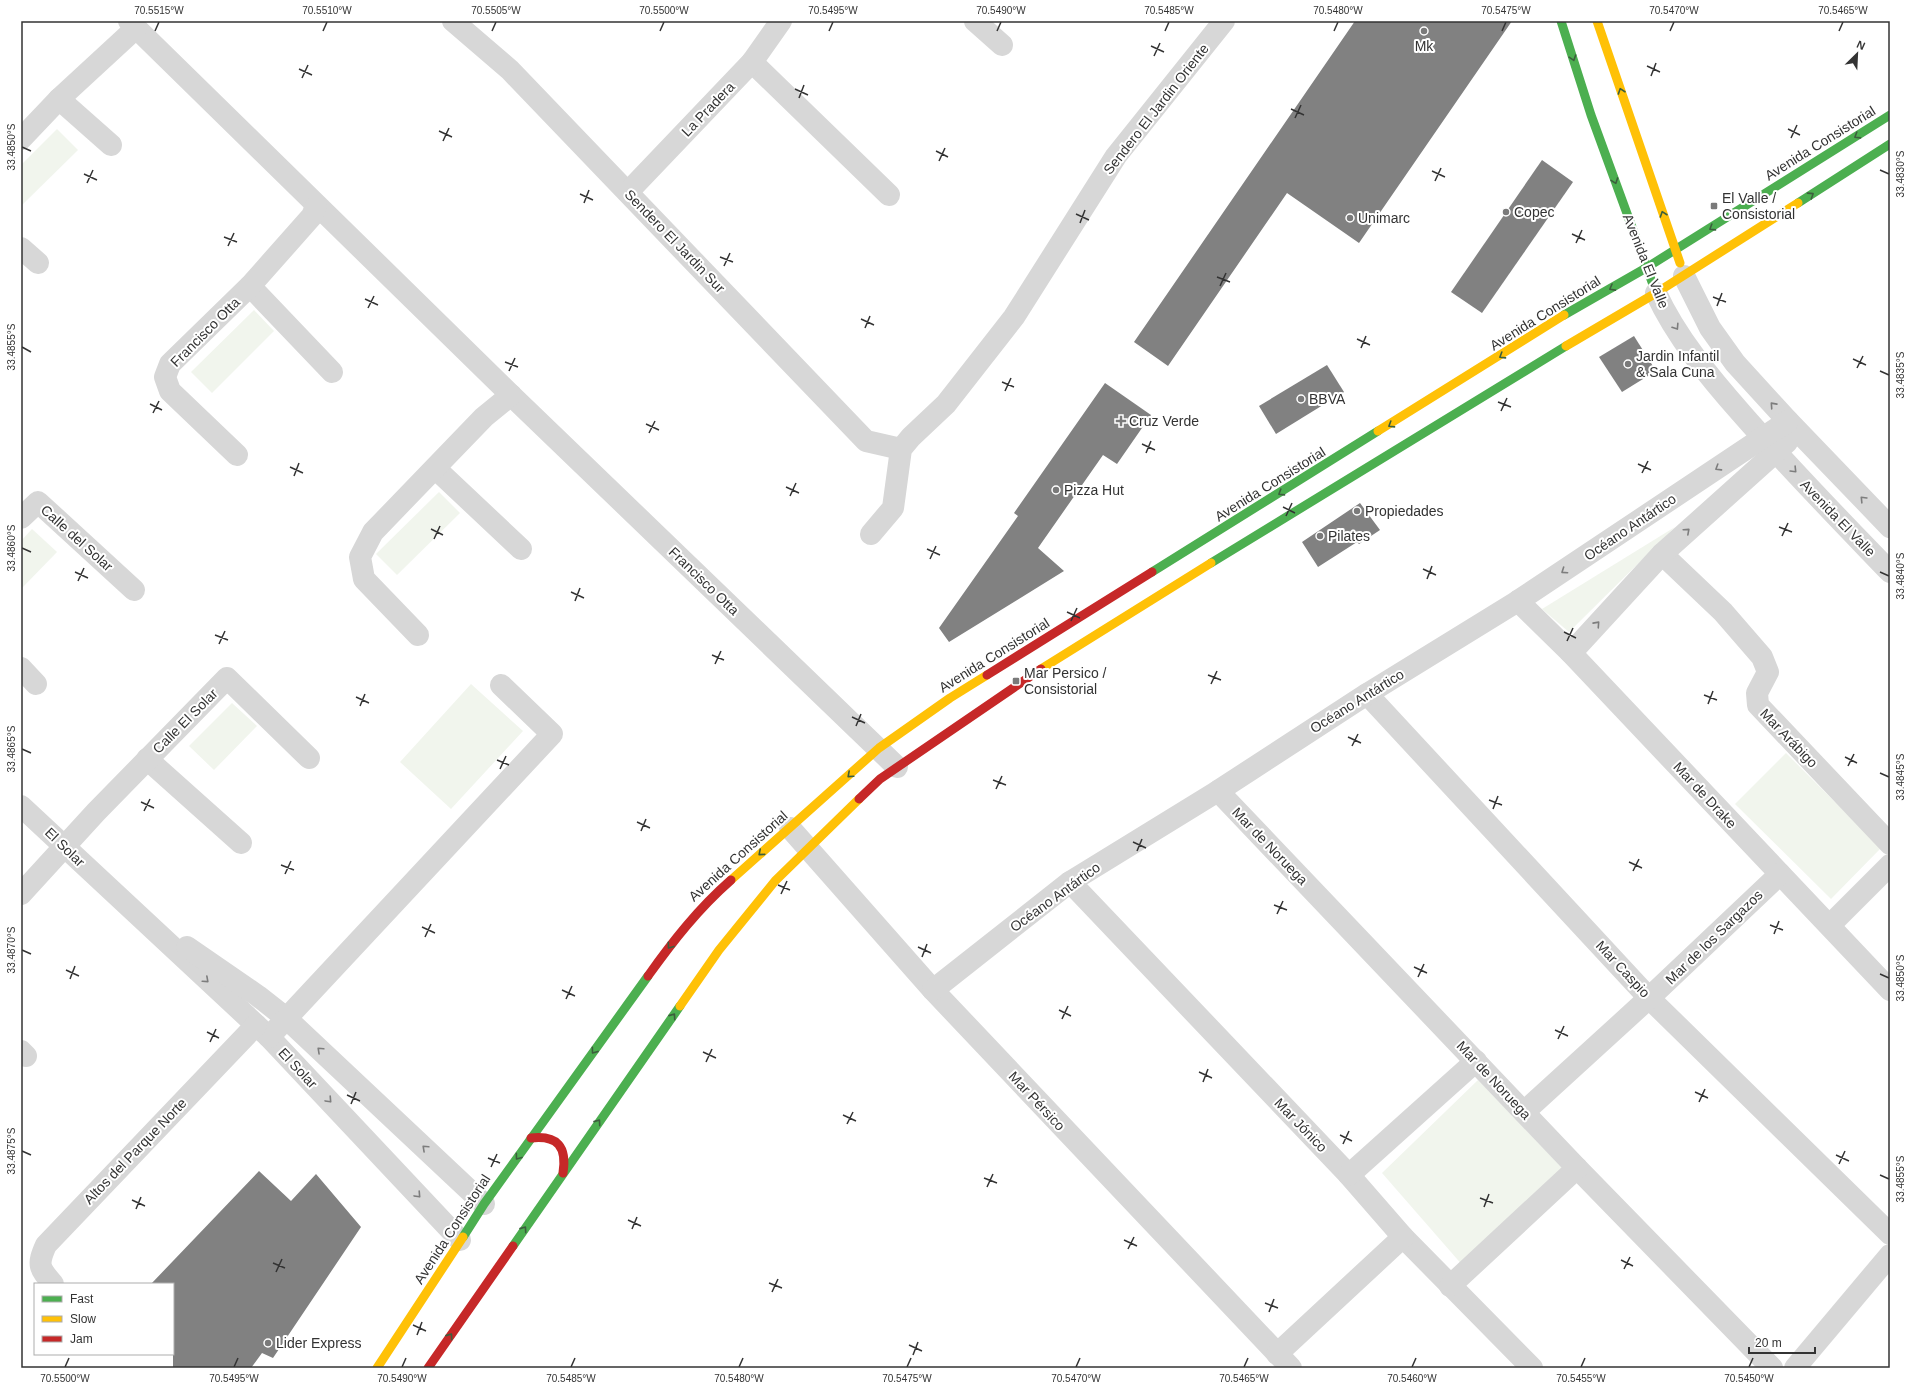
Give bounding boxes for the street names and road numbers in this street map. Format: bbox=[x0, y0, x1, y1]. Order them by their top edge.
street label: Sendero El Jardin Oriente bbox=[1100, 40, 1212, 177]
street label: La Pradera bbox=[678, 78, 738, 139]
street label: Avenida Consistorial bbox=[1762, 102, 1878, 184]
street label: Sendero El Jardin Sur bbox=[622, 186, 729, 296]
street label: Avenida El Valle bbox=[1620, 211, 1672, 311]
street label: Avenida Consistorial bbox=[1487, 272, 1603, 354]
street label: Francisco Otta bbox=[167, 294, 243, 370]
street label: Avenida Consistorial bbox=[1212, 443, 1328, 525]
street label: Avenida El Valle bbox=[1797, 476, 1879, 560]
street label: Océano Antártico bbox=[1581, 490, 1679, 564]
street label: Calle del Solar bbox=[38, 502, 116, 575]
street label: Francisco Otta bbox=[666, 544, 742, 619]
street label: Avenida Consistorial bbox=[936, 614, 1052, 696]
street label: Océano Antártico bbox=[1307, 666, 1407, 736]
street label: Calle El Solar bbox=[149, 685, 221, 757]
street label: Mar Arábigo bbox=[1757, 705, 1821, 771]
street label: Mar de Drake bbox=[1670, 759, 1740, 832]
street label: Mar de Noruega bbox=[1229, 804, 1311, 888]
street label: Avenida Consistorial bbox=[685, 807, 791, 905]
street label: El Solar bbox=[42, 824, 88, 870]
street label: Océano Antártico bbox=[1007, 859, 1103, 935]
street label: Mar de los Sargazos bbox=[1662, 887, 1766, 987]
street label: Mar Caspio bbox=[1593, 937, 1653, 1001]
street label: Mar de Noruega bbox=[1454, 1038, 1534, 1123]
street label: El Solar bbox=[275, 1045, 321, 1092]
street label: Mar Pérsico bbox=[1006, 1068, 1068, 1134]
street label: Altos del Parque Norte bbox=[80, 1095, 190, 1207]
street label: Mar Jónico bbox=[1271, 1095, 1331, 1155]
street label: Avenida Consistorial bbox=[411, 1171, 493, 1287]

